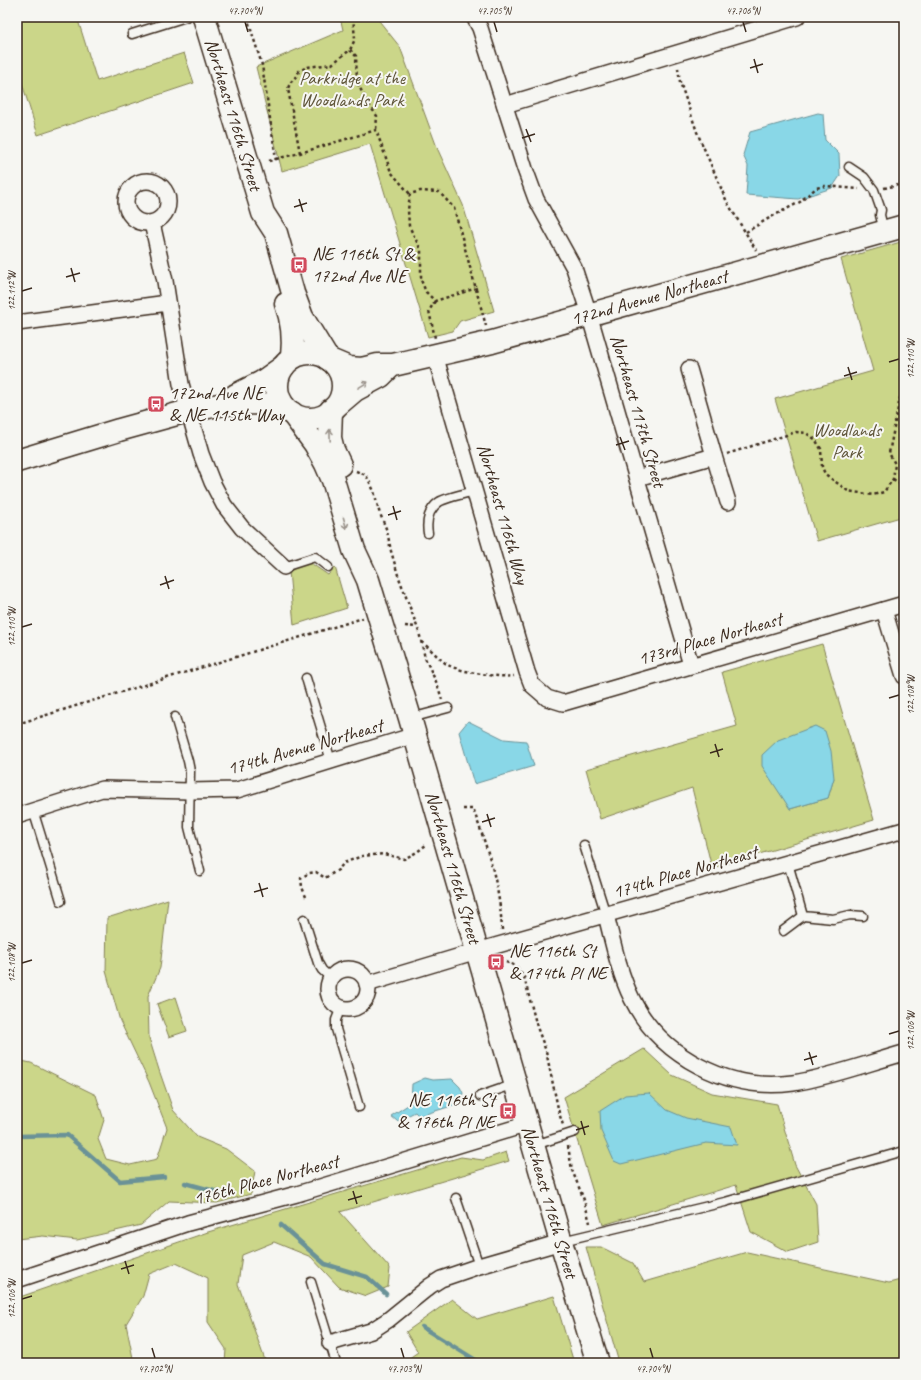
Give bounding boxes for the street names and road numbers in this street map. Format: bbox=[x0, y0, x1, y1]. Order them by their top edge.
street label: Northeast 116th Street bbox=[199, 36, 268, 195]
street label: 172nd Avenue Northeast bbox=[568, 264, 733, 331]
street label: Northeast 117th Street bbox=[605, 332, 672, 492]
street label: Northeast 116th Way bbox=[472, 441, 535, 588]
street label: 173rd Place Northeast bbox=[635, 606, 787, 671]
street label: 174th Avenue Northeast bbox=[225, 713, 388, 781]
street label: Northeast 116th Street bbox=[420, 789, 487, 948]
street label: 174th Place Northeast bbox=[610, 839, 763, 904]
street label: Northeast 116th Street bbox=[516, 1123, 584, 1283]
street label: 176th Place Northeast bbox=[191, 1148, 344, 1211]

